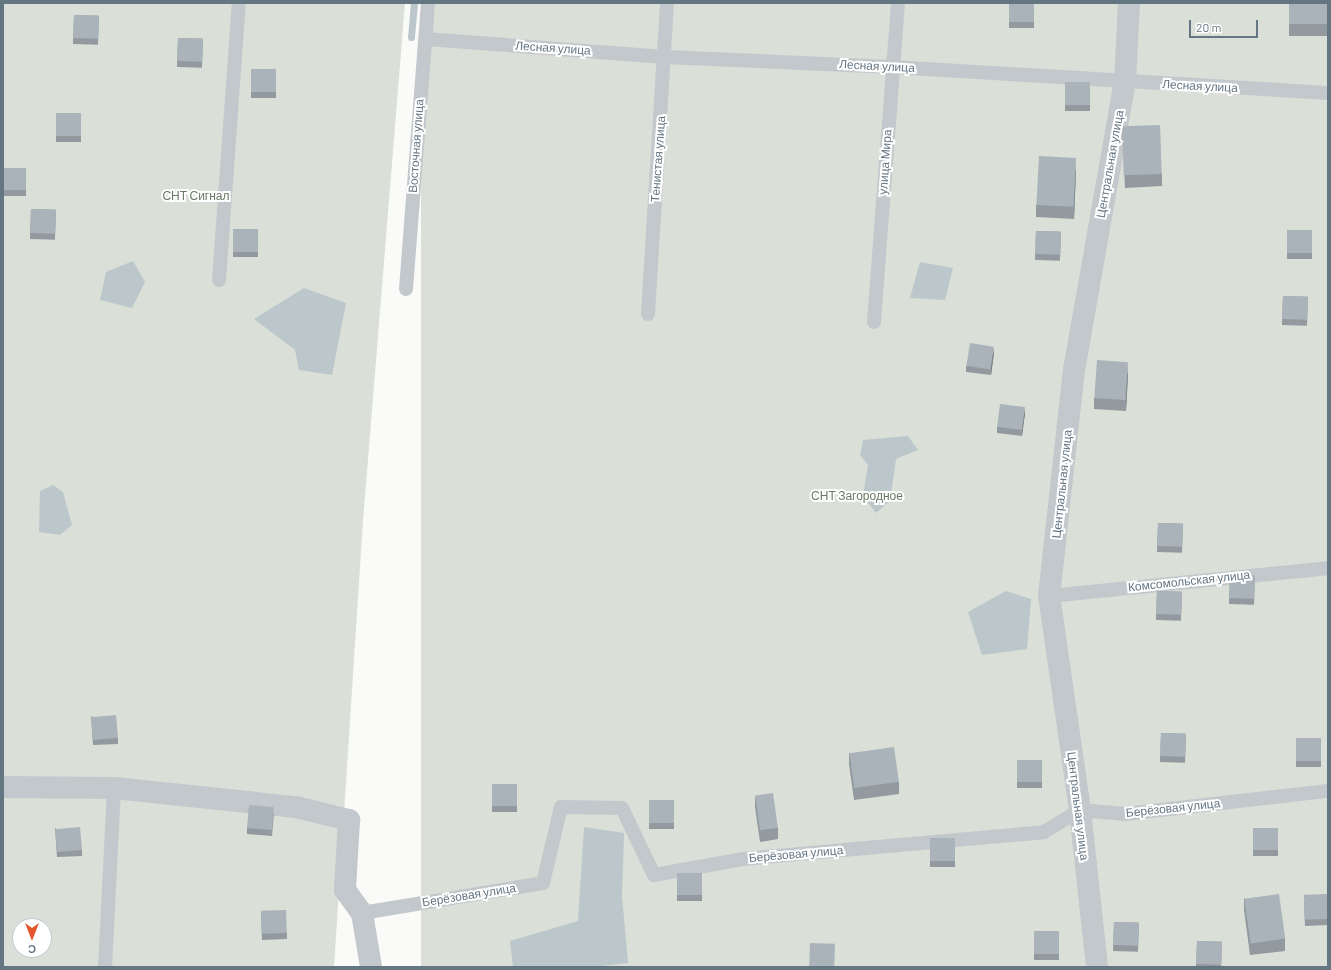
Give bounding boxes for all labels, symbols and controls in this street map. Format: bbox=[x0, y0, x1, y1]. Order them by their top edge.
scale bar bbox=[1191, 12, 1260, 38]
text: 20 m bbox=[1196, 20, 1222, 34]
street label: Лесная улица bbox=[515, 38, 591, 58]
street label: Лесная улица bbox=[839, 57, 915, 75]
street label: Лесная улица bbox=[1162, 77, 1238, 95]
street label: Восточная улица bbox=[406, 99, 426, 193]
street label: Центральная улица bbox=[1093, 109, 1127, 219]
street label: Тенистая улица bbox=[648, 115, 668, 203]
street label: улица Мира bbox=[876, 129, 894, 195]
park label: СНТ Сигнал bbox=[162, 189, 230, 203]
street label: Центральная улица bbox=[1049, 429, 1075, 539]
park label: СНТ Загородное bbox=[811, 489, 903, 503]
street label: Комсомольская улица bbox=[1127, 567, 1251, 595]
street label: Центральная улица bbox=[1064, 751, 1092, 861]
street label: Берёзовая улица bbox=[1125, 796, 1221, 820]
street label: Берёзовая улица bbox=[748, 843, 844, 865]
street label: Берёзовая улица bbox=[421, 880, 517, 910]
north arrow bbox=[12, 918, 52, 958]
text: С bbox=[28, 943, 36, 956]

